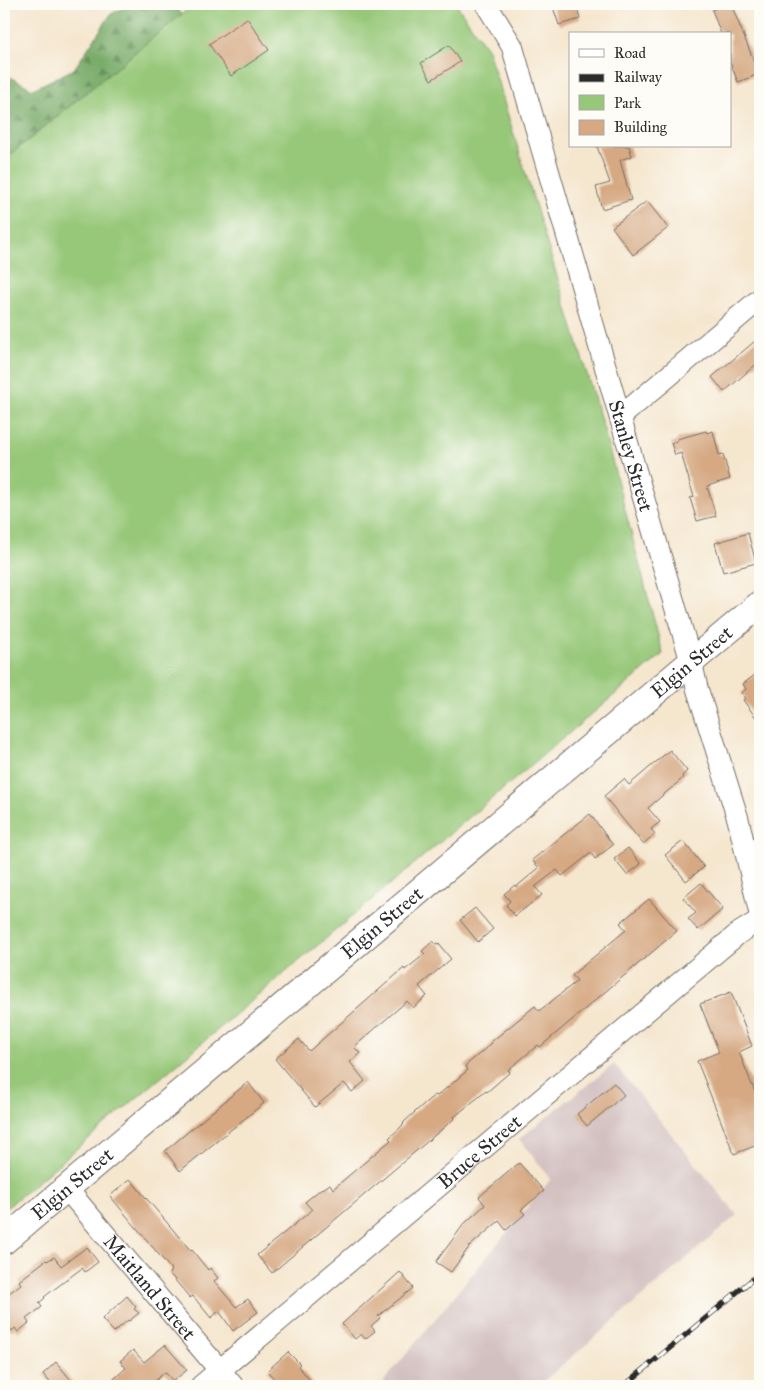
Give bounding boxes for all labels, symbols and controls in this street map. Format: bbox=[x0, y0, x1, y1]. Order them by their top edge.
legend bbox=[569, 32, 732, 148]
text: Road bbox=[614, 44, 646, 62]
text: Railway bbox=[614, 68, 663, 86]
text: Park bbox=[614, 94, 641, 112]
text: Building bbox=[614, 118, 668, 136]
street label: Stanley Street bbox=[604, 397, 659, 514]
street label: Elgin Street bbox=[646, 621, 737, 703]
street label: Elgin Street bbox=[336, 881, 428, 964]
street label: Bruce Street bbox=[433, 1109, 526, 1194]
street label: Elgin Street bbox=[26, 1142, 118, 1225]
street label: Maitland Street bbox=[99, 1230, 201, 1345]

